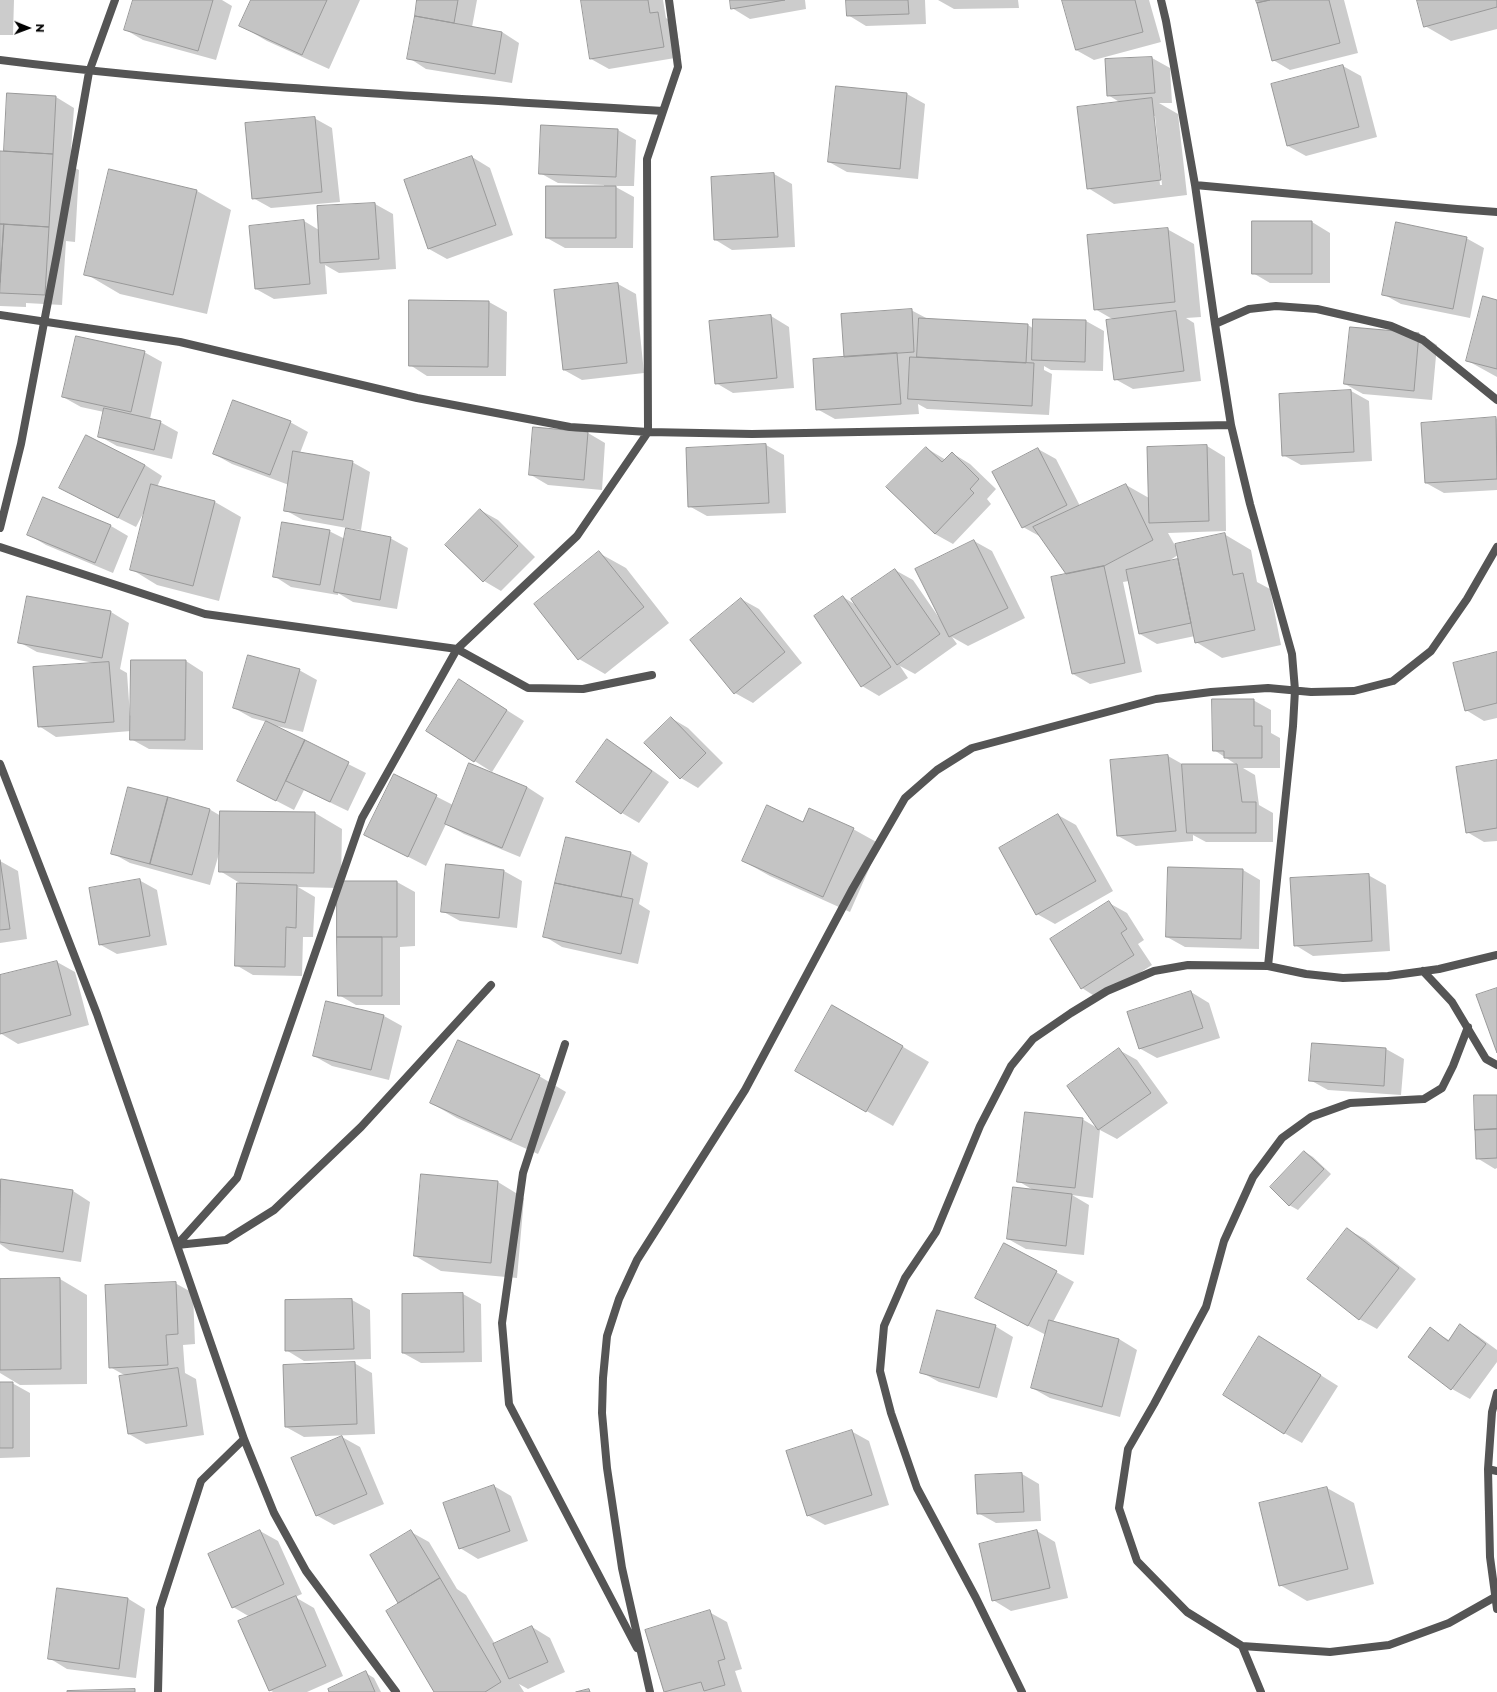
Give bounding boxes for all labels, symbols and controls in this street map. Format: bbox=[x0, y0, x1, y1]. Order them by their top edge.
north arrow bbox=[8, 8, 48, 48]
text: N bbox=[33, 24, 47, 33]

